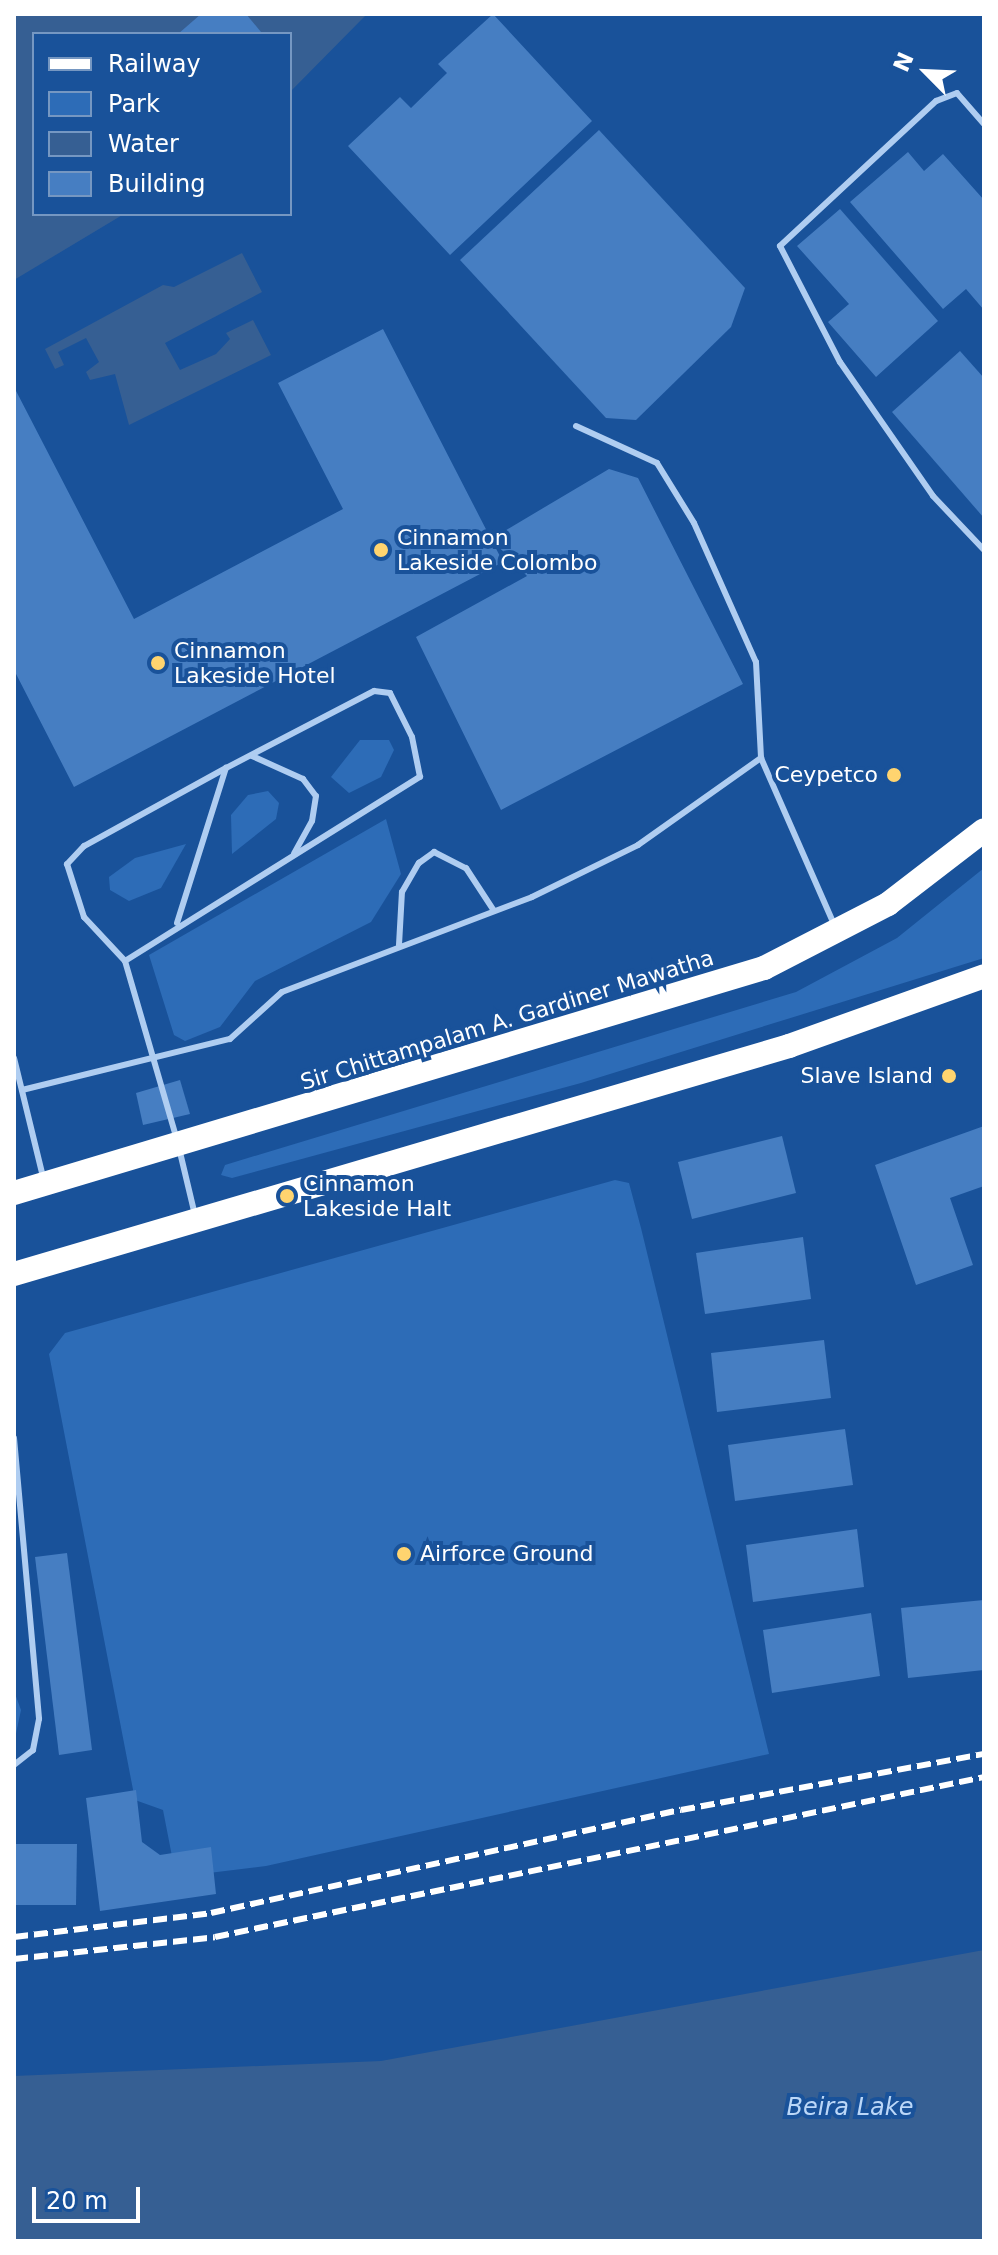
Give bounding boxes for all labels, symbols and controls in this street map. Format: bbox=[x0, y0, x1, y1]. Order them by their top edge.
legend bbox=[32, 32, 292, 216]
north arrow bbox=[886, 32, 966, 112]
text: N bbox=[888, 49, 919, 76]
text: Railway bbox=[108, 50, 201, 78]
text: Park bbox=[108, 90, 160, 118]
text: Water bbox=[108, 130, 179, 158]
text: Building bbox=[108, 170, 205, 198]
place label: Cinnamon Lakeside Colombo bbox=[397, 524, 598, 576]
marker: Cinnamon Lakeside Colombo bbox=[372, 541, 390, 559]
place label: Cinnamon Lakeside Hotel bbox=[174, 637, 336, 688]
marker: Cinnamon Lakeside Hotel bbox=[149, 654, 167, 672]
place label: Ceypetco bbox=[774, 762, 878, 788]
marker: Ceypetco bbox=[885, 766, 903, 784]
street label: Sir Chittampalam A. Gardiner Mawatha bbox=[297, 944, 717, 1096]
place label: Slave Island bbox=[800, 1063, 933, 1089]
marker: Slave Island bbox=[940, 1067, 958, 1085]
place label: Cinnamon Lakeside Halt bbox=[303, 1170, 451, 1222]
marker: Cinnamon Lakeside Halt bbox=[278, 1187, 296, 1205]
place label: Airforce Ground bbox=[420, 1541, 594, 1567]
marker: Airforce Ground bbox=[395, 1545, 413, 1563]
water label: Beira Lake bbox=[787, 2094, 913, 2122]
scale bar bbox=[36, 2171, 144, 2221]
text: 20 m bbox=[46, 2187, 108, 2215]

